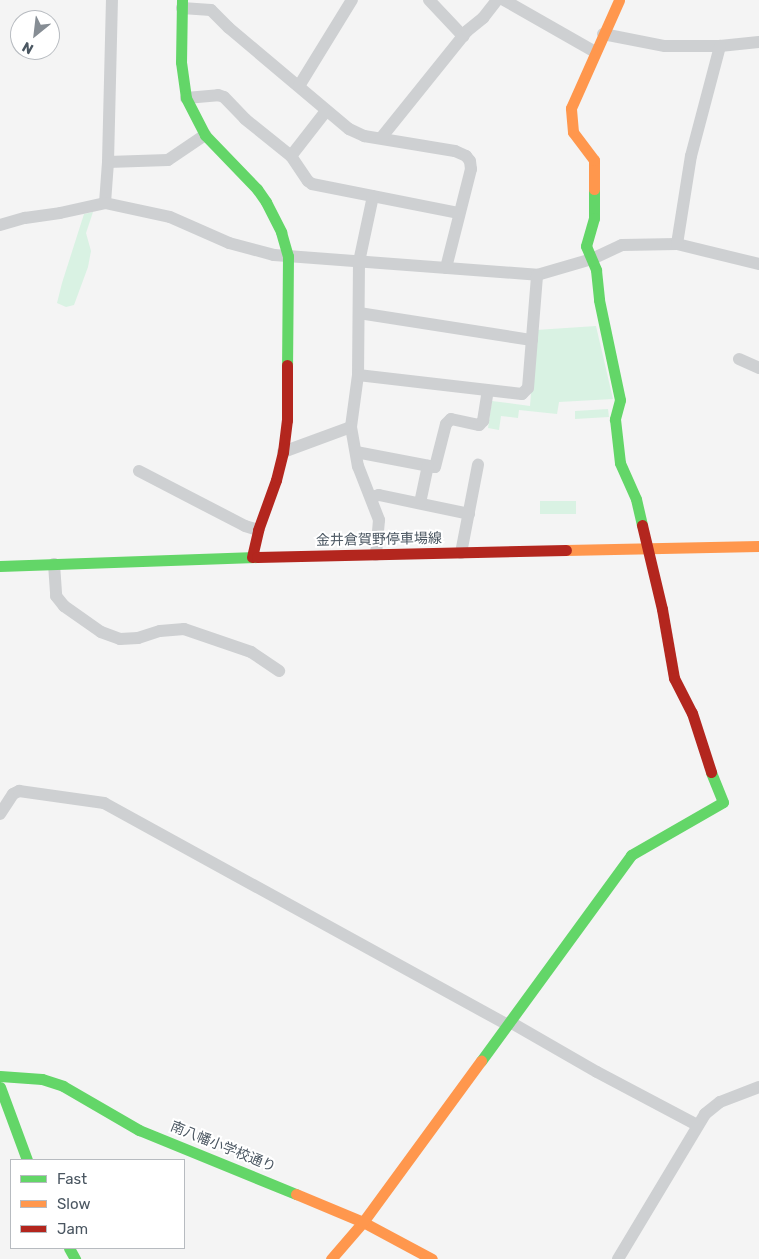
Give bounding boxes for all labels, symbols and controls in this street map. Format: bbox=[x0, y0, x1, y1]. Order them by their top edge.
north arrow bbox=[10, 10, 60, 60]
text: N bbox=[19, 38, 37, 58]
street label: 金井倉賀野停車場線 bbox=[316, 531, 442, 549]
street label: 南八幡小学校通り bbox=[168, 1118, 278, 1176]
legend bbox=[10, 1159, 185, 1249]
text: Fast bbox=[57, 1170, 87, 1188]
text: Slow bbox=[57, 1195, 90, 1213]
text: Jam bbox=[57, 1220, 88, 1238]

